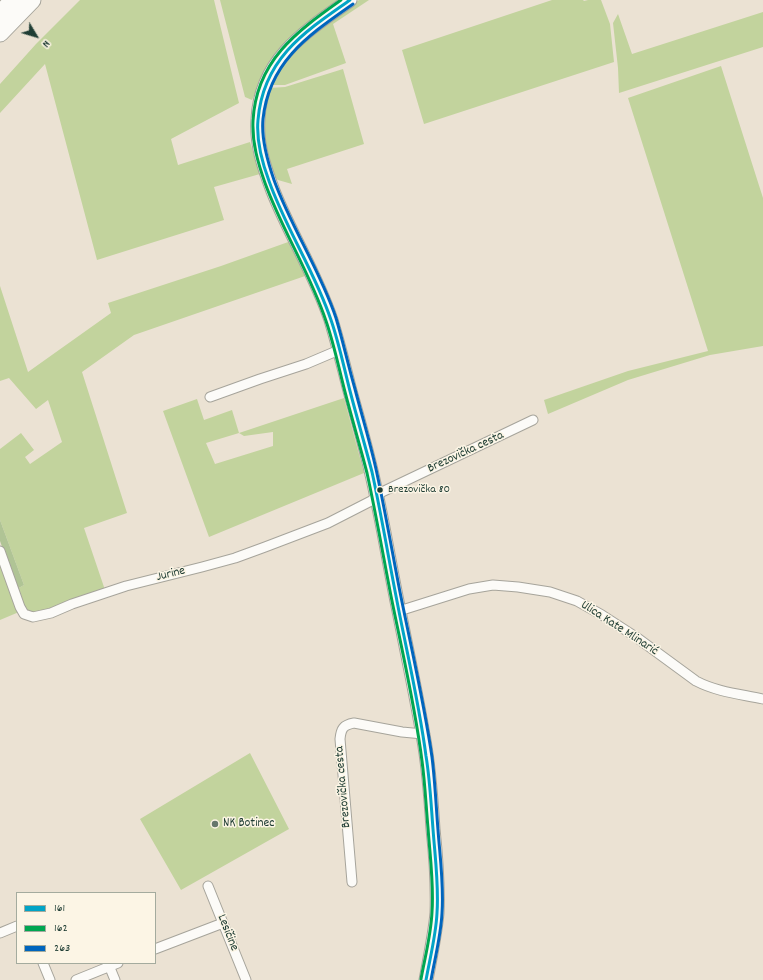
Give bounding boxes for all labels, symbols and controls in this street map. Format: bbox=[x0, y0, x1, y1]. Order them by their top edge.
north arrow bbox=[16, 16, 56, 56]
text: N bbox=[37, 36, 53, 50]
street label: Brezovička cesta bbox=[425, 429, 507, 477]
place label: Brezovička 80 bbox=[388, 483, 450, 497]
marker: Brezovička 80 bbox=[375, 485, 385, 495]
street label: Jurine bbox=[155, 564, 187, 586]
street label: Ulica Kate Mlinarić bbox=[577, 598, 661, 660]
street label: Brezovička cesta bbox=[333, 745, 355, 829]
place label: NK Botinec bbox=[223, 816, 274, 832]
marker: NK Botinec bbox=[210, 819, 220, 829]
legend bbox=[16, 892, 156, 964]
text: 161 bbox=[54, 900, 65, 917]
street label: Lesičine bbox=[213, 912, 241, 954]
text: 162 bbox=[54, 920, 68, 937]
text: 263 bbox=[54, 940, 70, 957]

